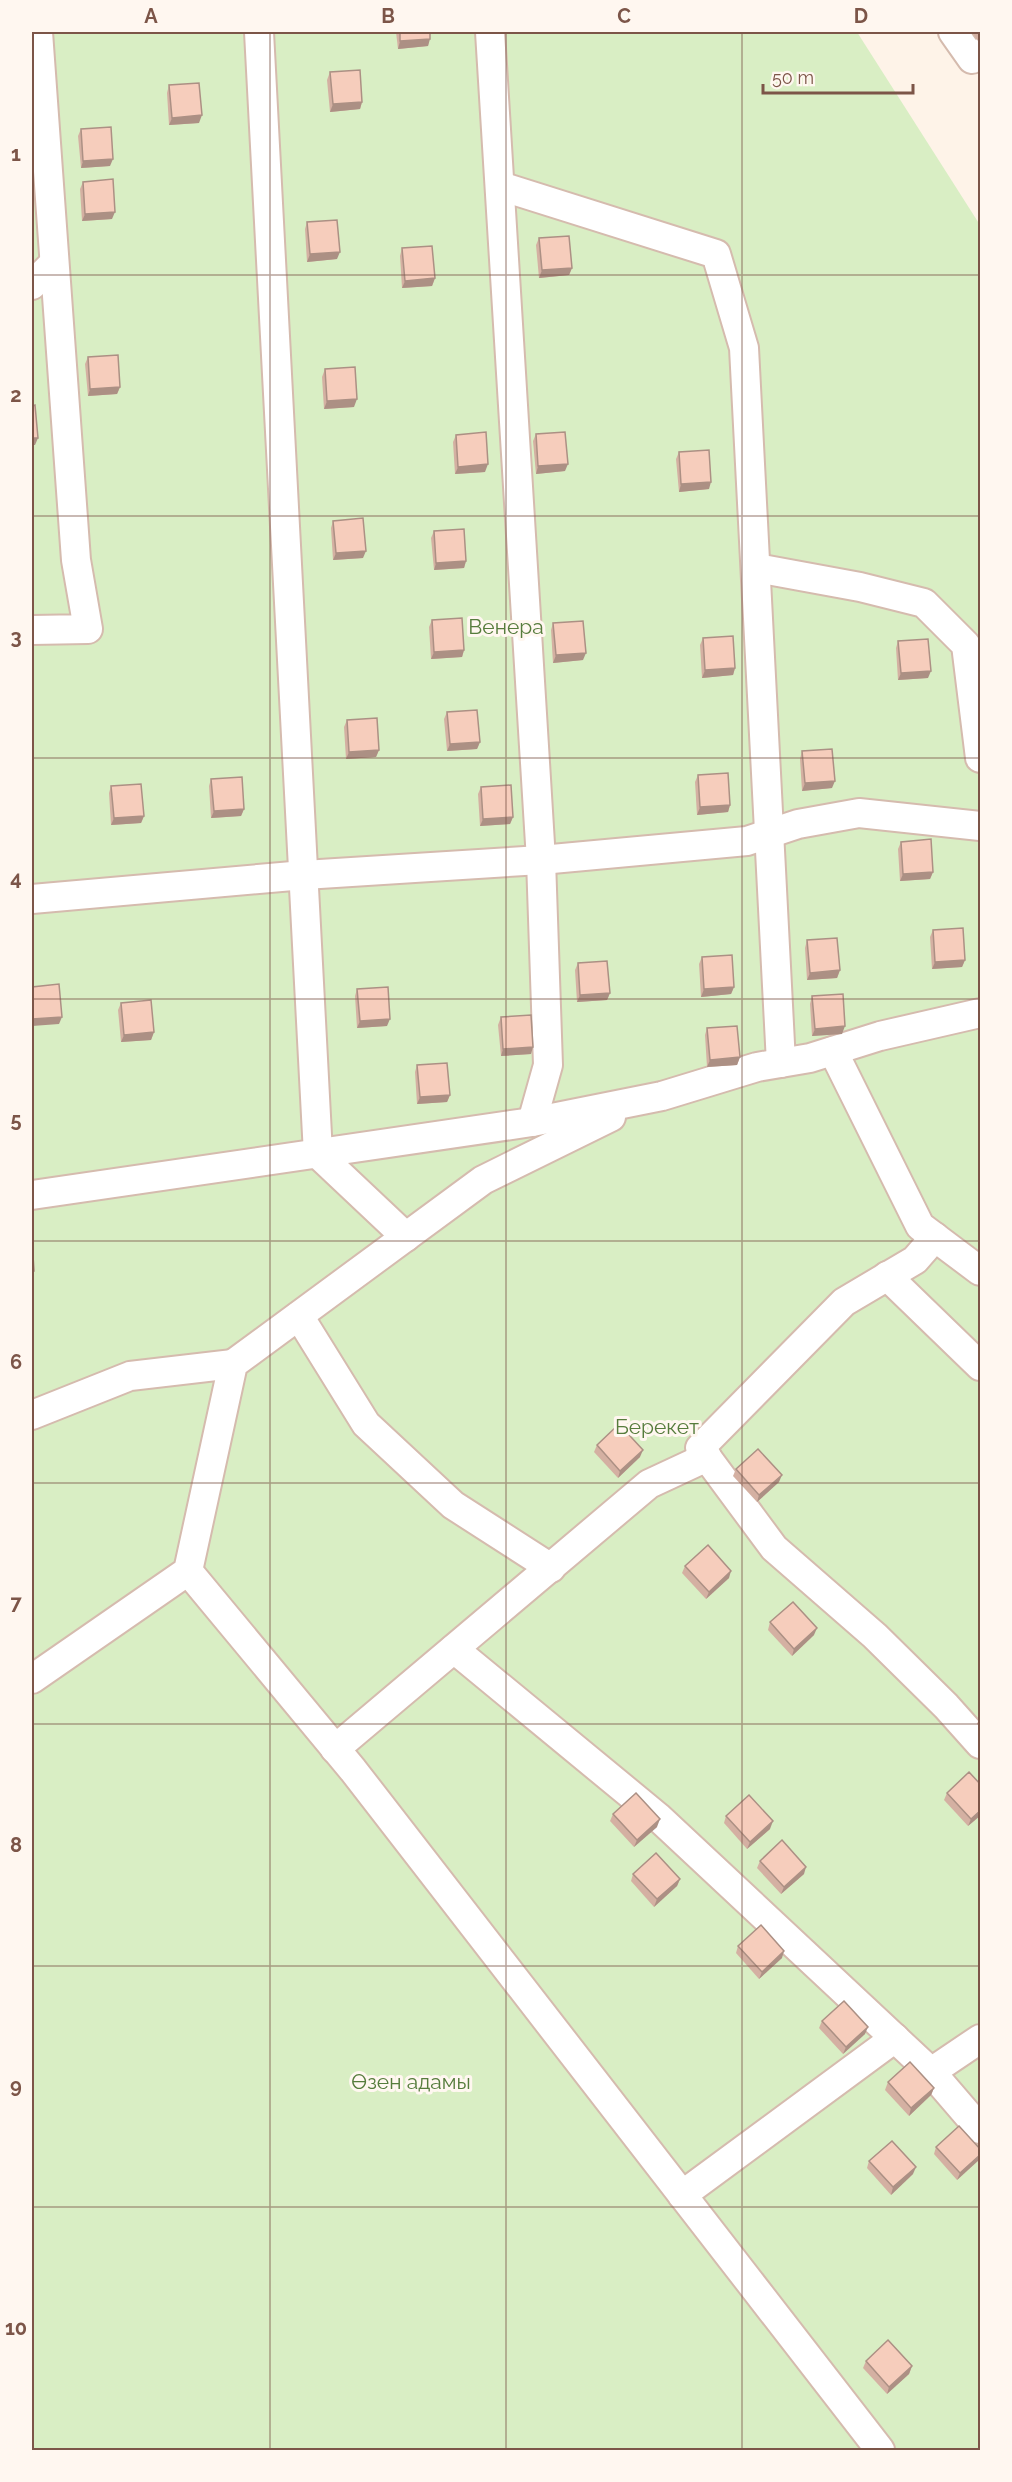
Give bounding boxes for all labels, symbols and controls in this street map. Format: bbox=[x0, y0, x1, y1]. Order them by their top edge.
text: A bbox=[144, 4, 158, 28]
text: B bbox=[381, 4, 395, 28]
text: C bbox=[617, 4, 631, 28]
text: D bbox=[854, 4, 868, 28]
scale bar bbox=[763, 57, 913, 95]
text: 50 m bbox=[772, 67, 814, 88]
text: 1 bbox=[11, 142, 21, 166]
text: 2 bbox=[10, 383, 22, 407]
park label: Венера bbox=[468, 614, 544, 639]
text: 3 bbox=[10, 625, 22, 649]
text: 4 bbox=[10, 866, 22, 890]
text: 5 bbox=[10, 1108, 22, 1132]
text: 6 bbox=[10, 1350, 22, 1374]
park label: Берекет bbox=[615, 1414, 699, 1439]
text: 7 bbox=[10, 1591, 22, 1615]
text: 8 bbox=[10, 1833, 22, 1857]
park label: Өзен адамы bbox=[351, 2069, 471, 2094]
text: 9 bbox=[10, 2074, 22, 2098]
text: 10 bbox=[5, 2316, 27, 2340]

